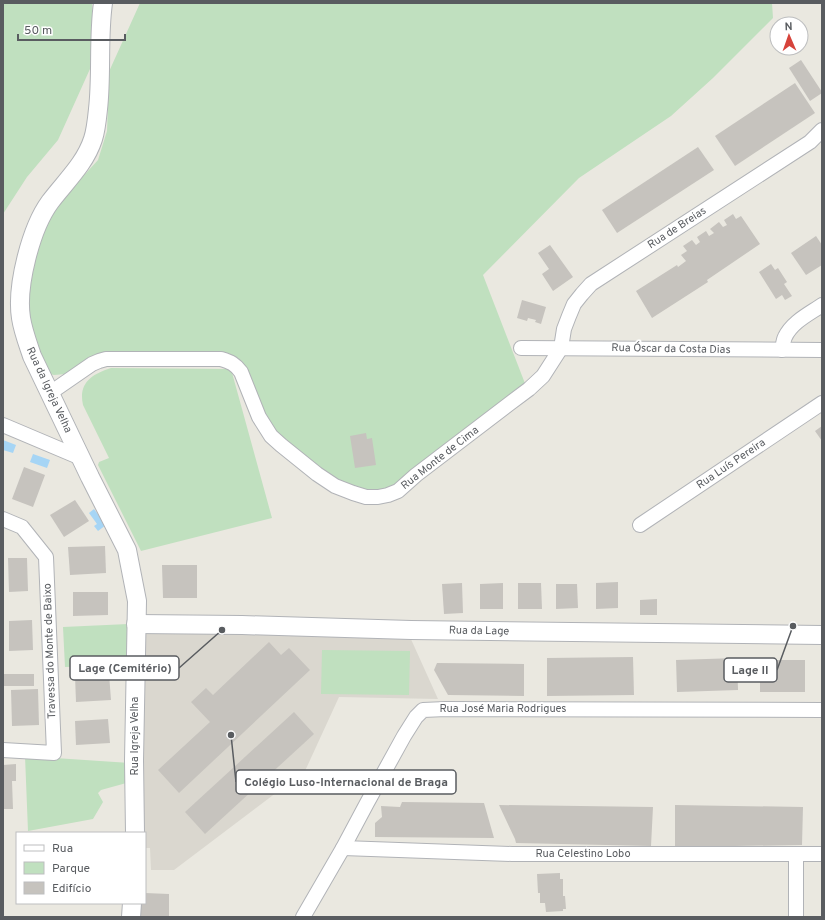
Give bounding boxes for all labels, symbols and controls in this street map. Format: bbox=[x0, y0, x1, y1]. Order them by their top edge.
scale bar bbox=[18, 16, 125, 42]
north arrow bbox=[769, 16, 809, 56]
text: N bbox=[784, 20, 793, 34]
text: 50 m bbox=[24, 23, 52, 39]
street label: Rua de Breias bbox=[645, 204, 709, 252]
street label: Rua Óscar da Costa Dias bbox=[611, 340, 731, 357]
street label: Rua da Igreja Velha bbox=[23, 345, 75, 435]
street label: Rua Monte de Cima bbox=[398, 423, 482, 493]
street label: Rua Luís Pereira bbox=[694, 436, 768, 492]
street label: Travessa do Monte de Baixo bbox=[41, 583, 59, 719]
street label: Rua da Lage bbox=[449, 623, 509, 639]
callout: Lage (Cemitério) bbox=[70, 656, 179, 680]
callout: Lage II bbox=[724, 658, 777, 682]
text: Lage (Cemitério) bbox=[78, 661, 172, 677]
text: Lage II bbox=[731, 663, 769, 679]
street label: Rua Igreja Velha bbox=[128, 696, 142, 775]
street label: Rua José Maria Rodrigues bbox=[439, 702, 567, 716]
callout: Colégio Luso-Internacional de Braga bbox=[236, 770, 456, 794]
text: Colégio Luso-Internacional de Braga bbox=[244, 775, 448, 791]
legend bbox=[16, 832, 146, 904]
text: Rua bbox=[52, 841, 73, 857]
street label: Rua Celestino Lobo bbox=[535, 847, 631, 861]
text: Parque bbox=[52, 861, 90, 877]
text: Edifício bbox=[52, 881, 92, 897]

